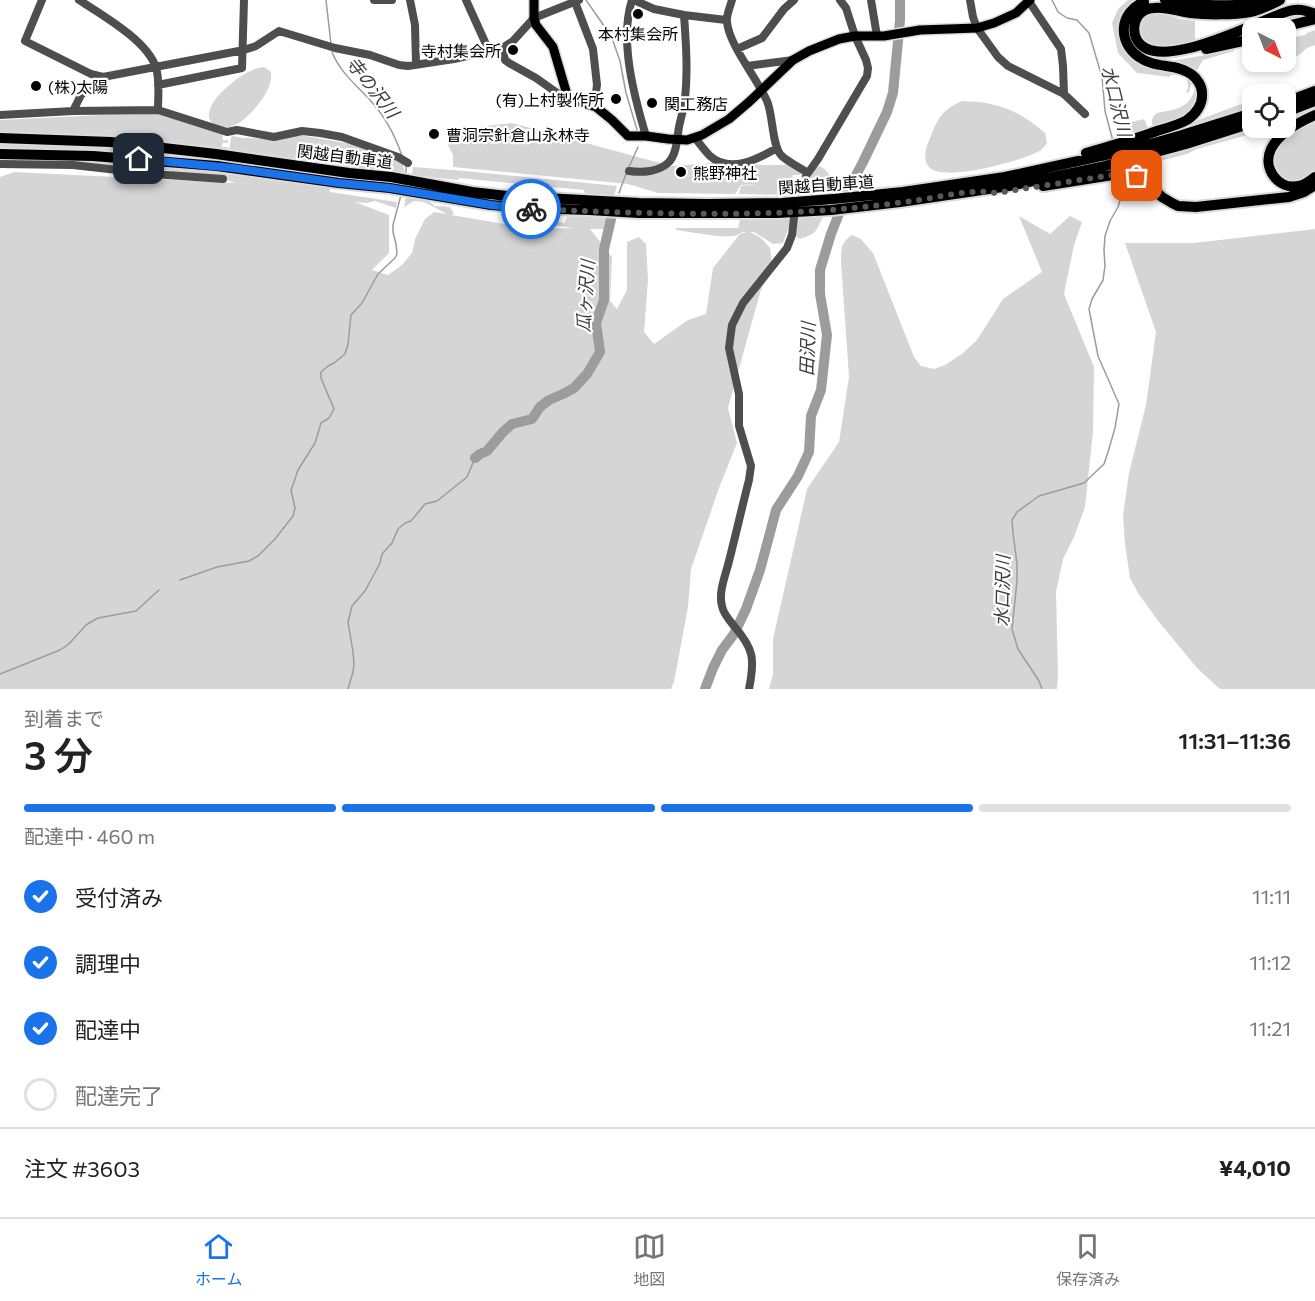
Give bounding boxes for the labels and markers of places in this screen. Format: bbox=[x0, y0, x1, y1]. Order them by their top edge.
marker: 本村集会所 bbox=[631, 7, 645, 21]
place label: 本村集会所 bbox=[598, 24, 678, 43]
place label: 寺村集会所 bbox=[421, 41, 501, 60]
marker: 寺村集会所 bbox=[506, 43, 520, 57]
place label: (株)太陽 bbox=[48, 77, 108, 96]
marker: (株)太陽 bbox=[29, 79, 43, 93]
place label: (有)上村製作所 bbox=[496, 90, 604, 109]
marker: (有)上村製作所 bbox=[609, 92, 623, 106]
place label: 関工務店 bbox=[664, 94, 728, 113]
marker: 関工務店 bbox=[645, 96, 659, 110]
place label: 曹洞宗針倉山永林寺 bbox=[446, 125, 590, 144]
marker: 曹洞宗針倉山永林寺 bbox=[427, 127, 441, 141]
pin bbox=[113, 133, 164, 184]
pin bbox=[1111, 150, 1162, 201]
place label: 熊野神社 bbox=[693, 163, 757, 182]
marker: 熊野神社 bbox=[674, 165, 688, 179]

